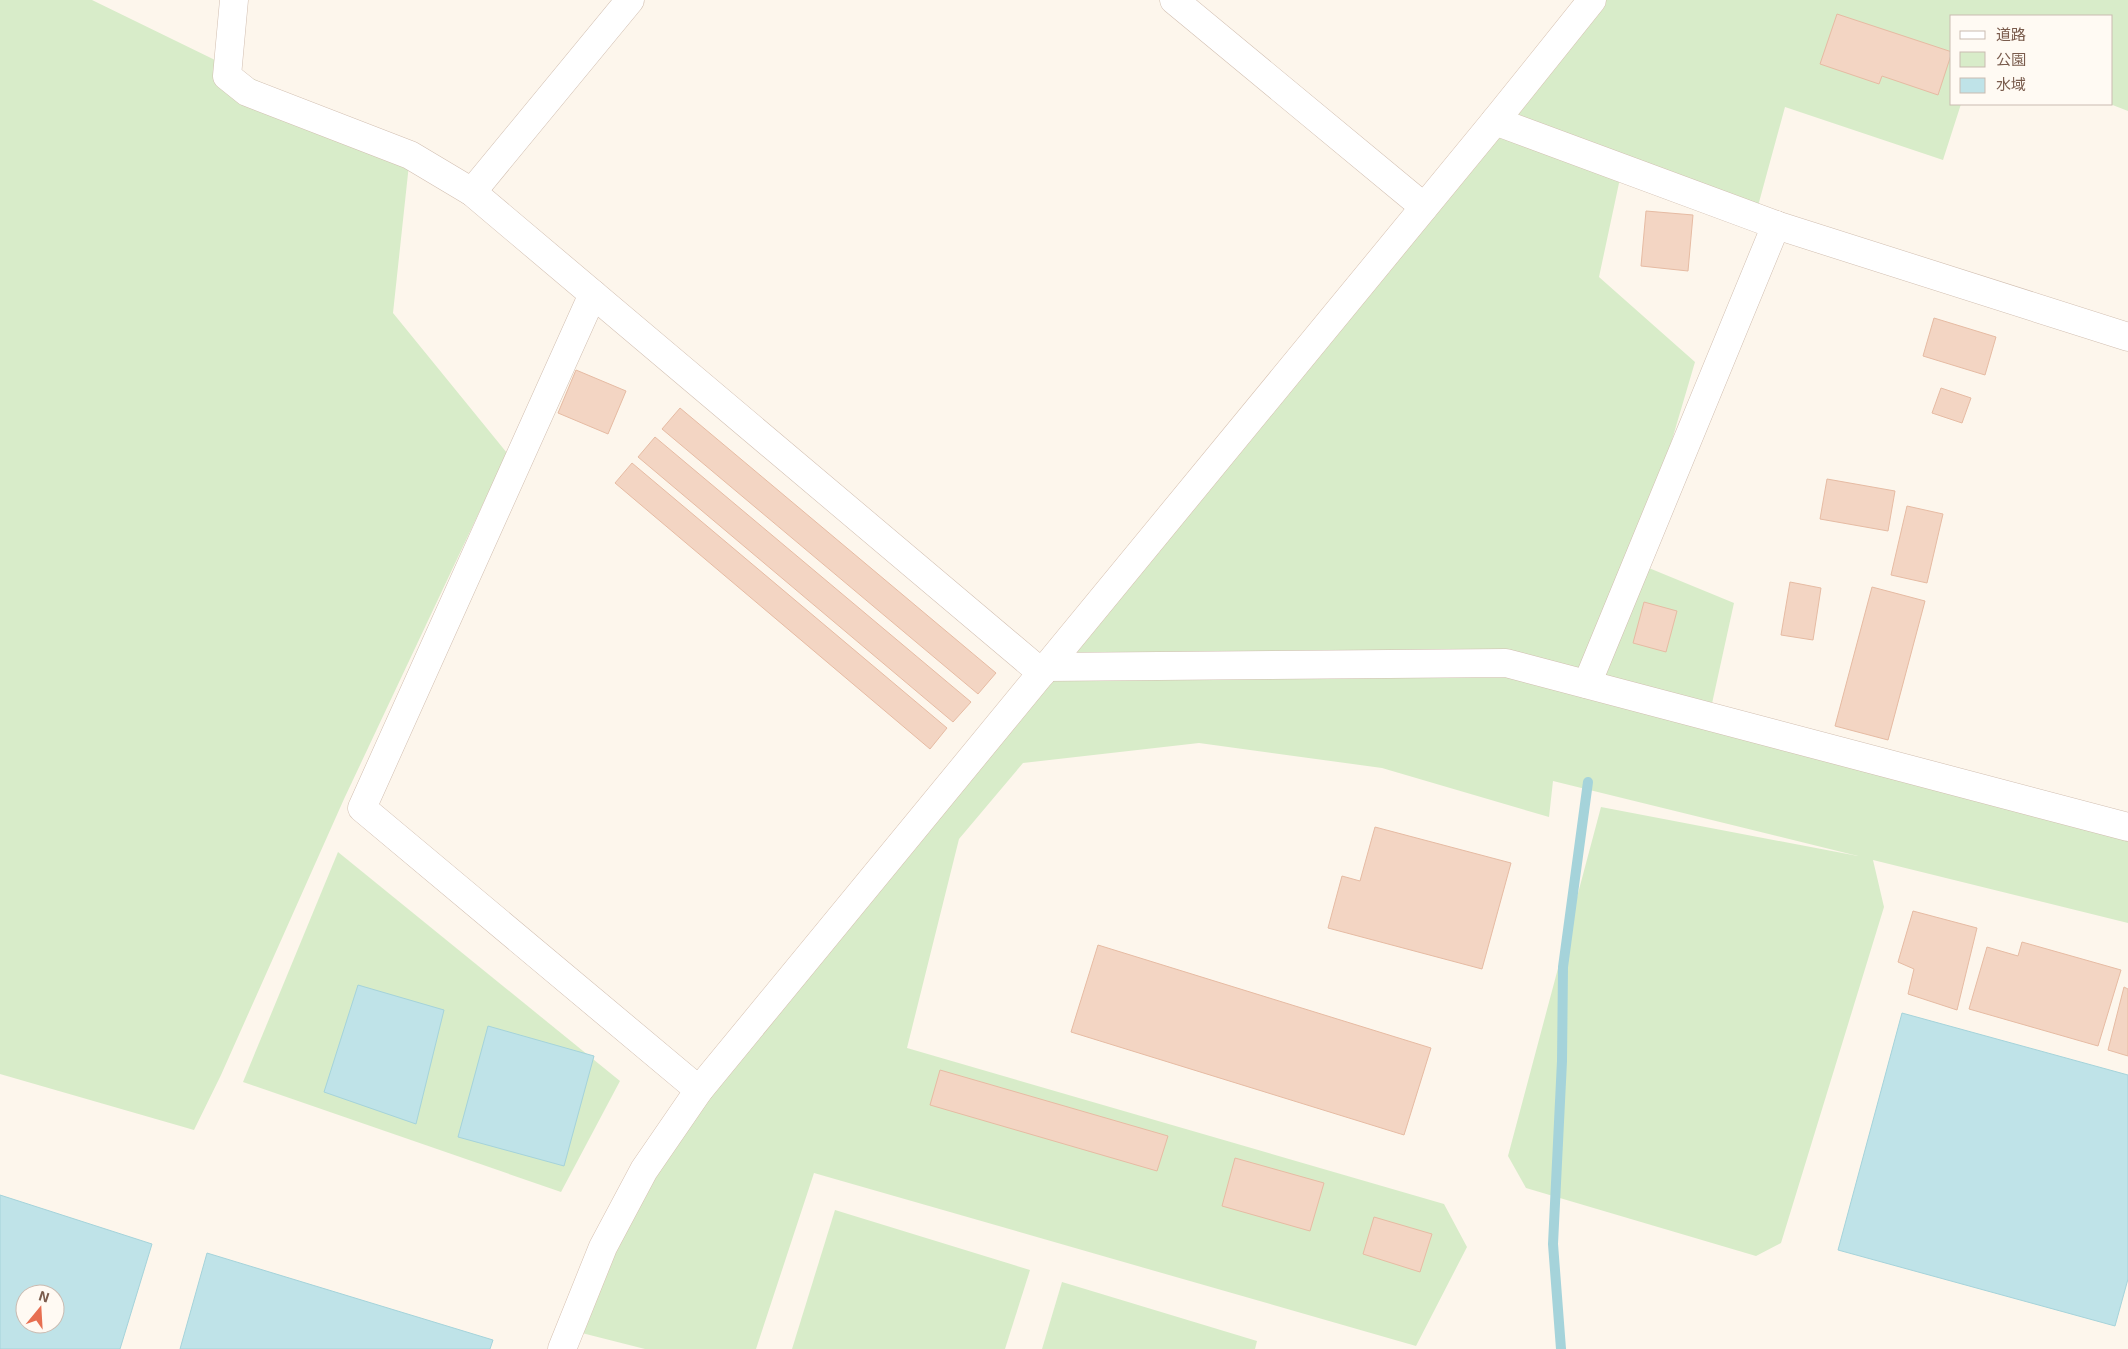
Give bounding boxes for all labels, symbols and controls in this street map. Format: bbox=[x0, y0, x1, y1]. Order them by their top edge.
legend bbox=[1950, 15, 2113, 105]
text: 道路 bbox=[1996, 25, 2026, 43]
text: 公園 bbox=[1996, 50, 2026, 68]
text: 水域 bbox=[1996, 75, 2026, 93]
north arrow bbox=[15, 1284, 65, 1334]
text: N bbox=[37, 1287, 52, 1306]

